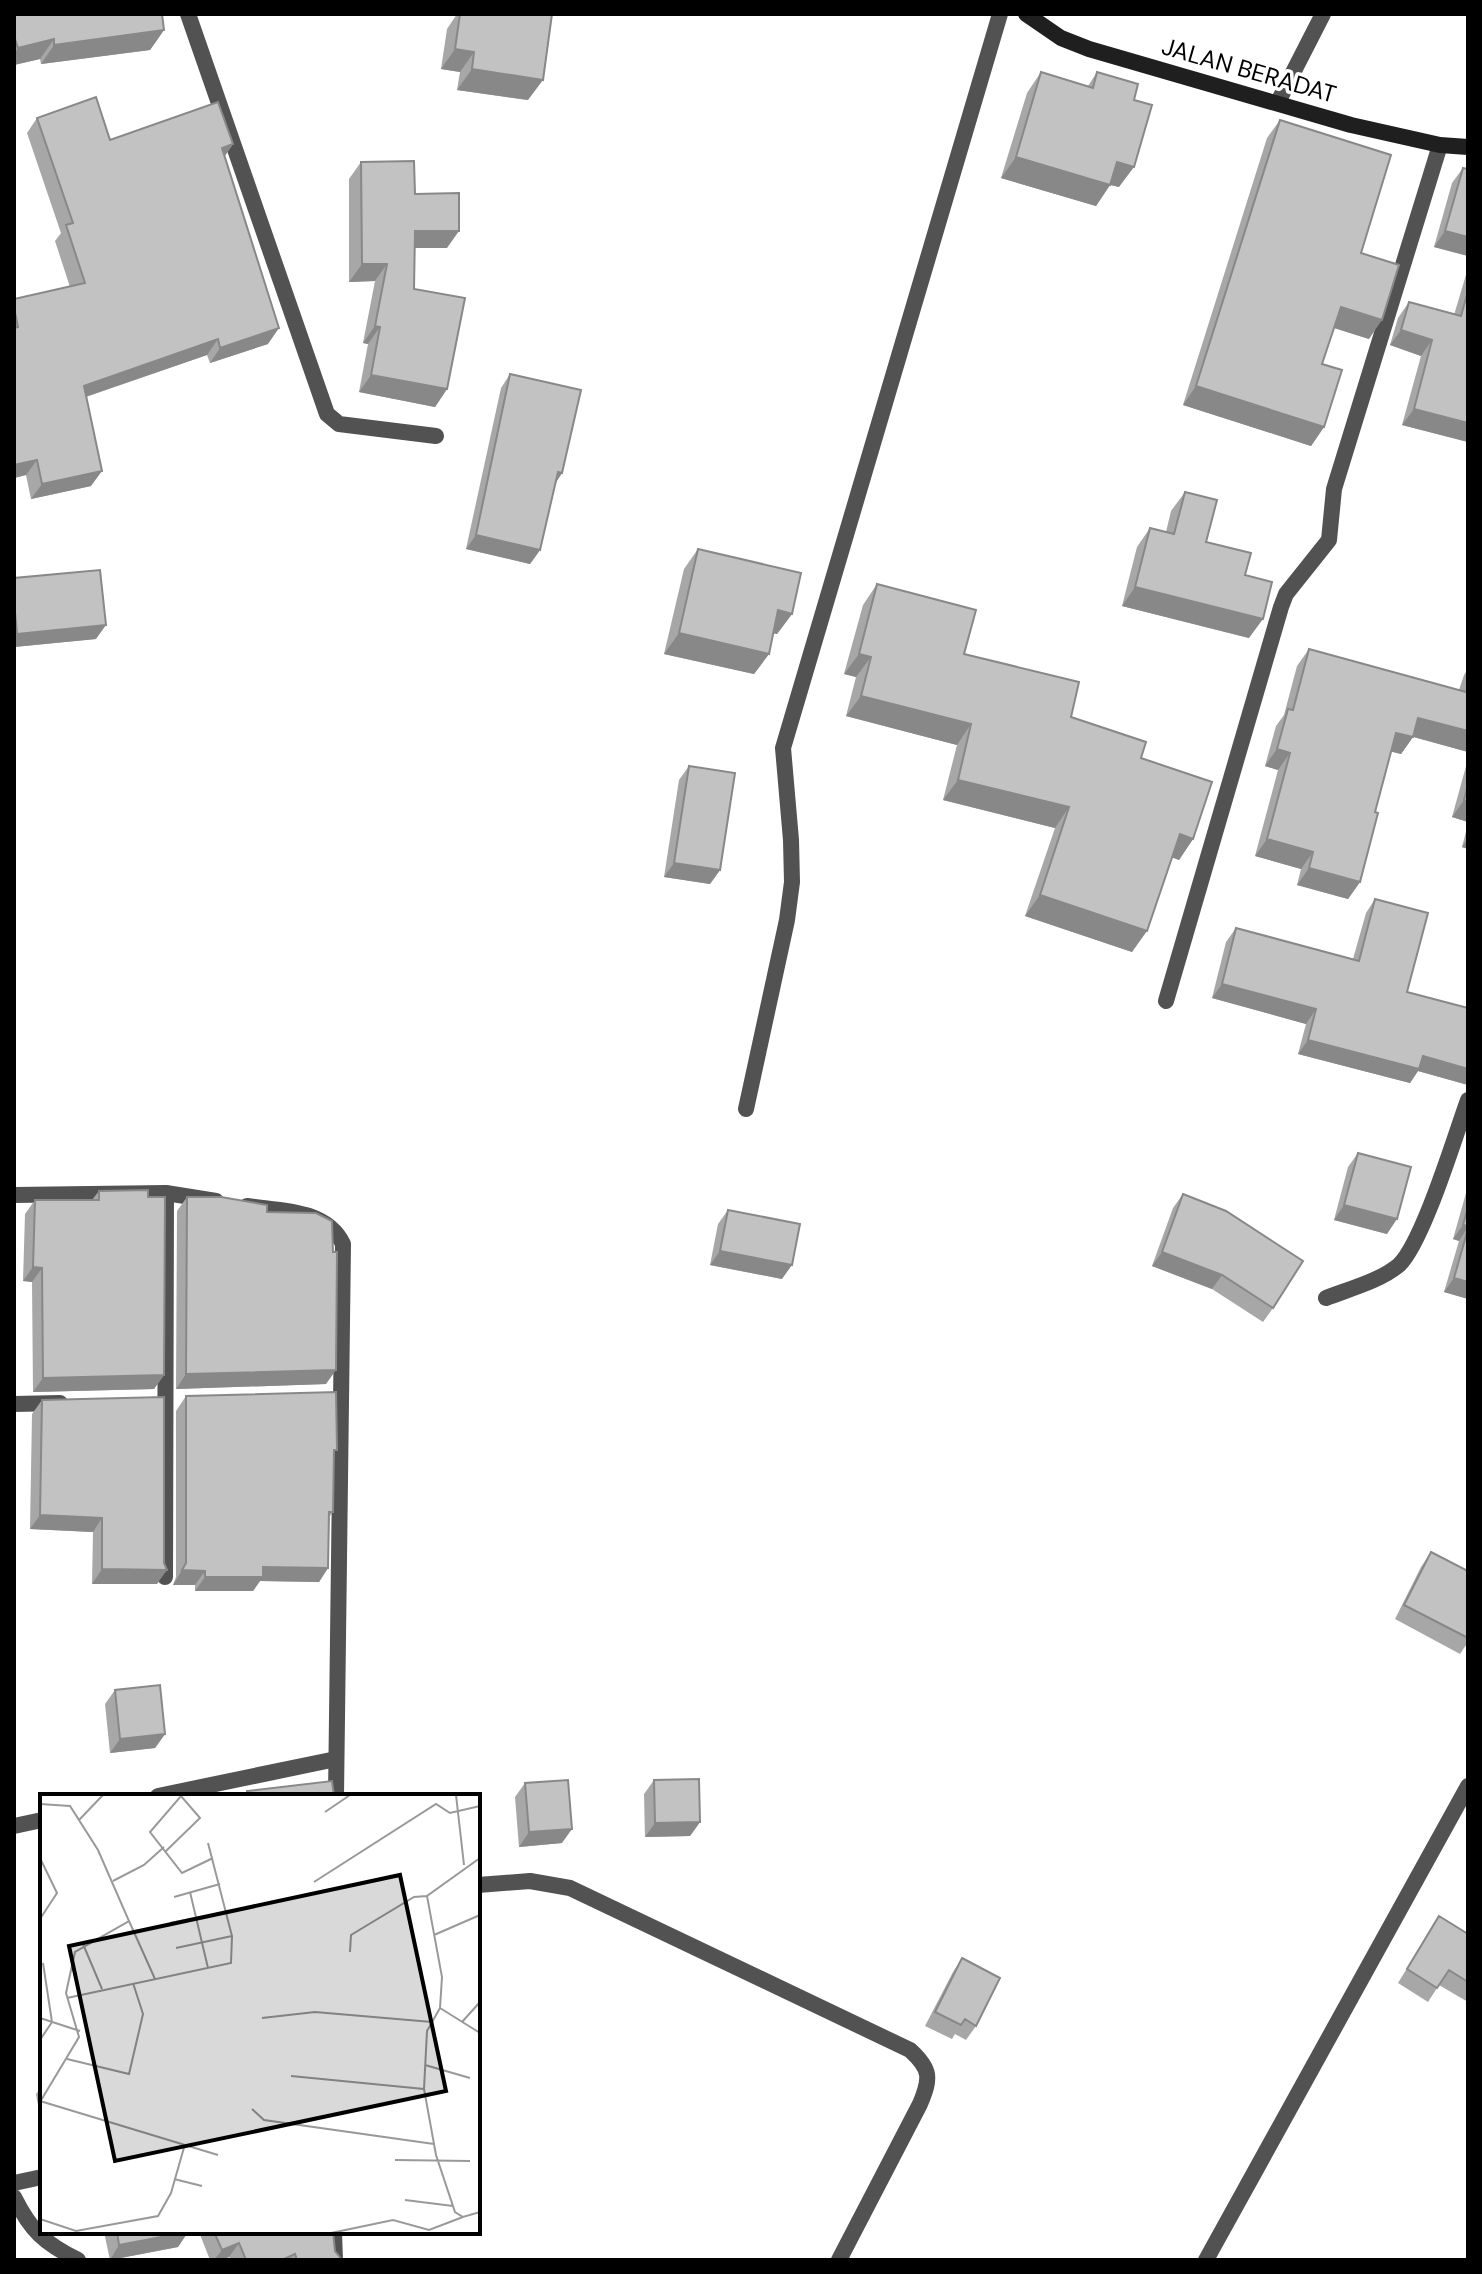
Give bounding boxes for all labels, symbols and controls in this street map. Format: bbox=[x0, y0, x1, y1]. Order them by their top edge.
street label: JALAN BERADAT bbox=[1158, 30, 1340, 110]
inset map bbox=[40, 1794, 480, 2234]

